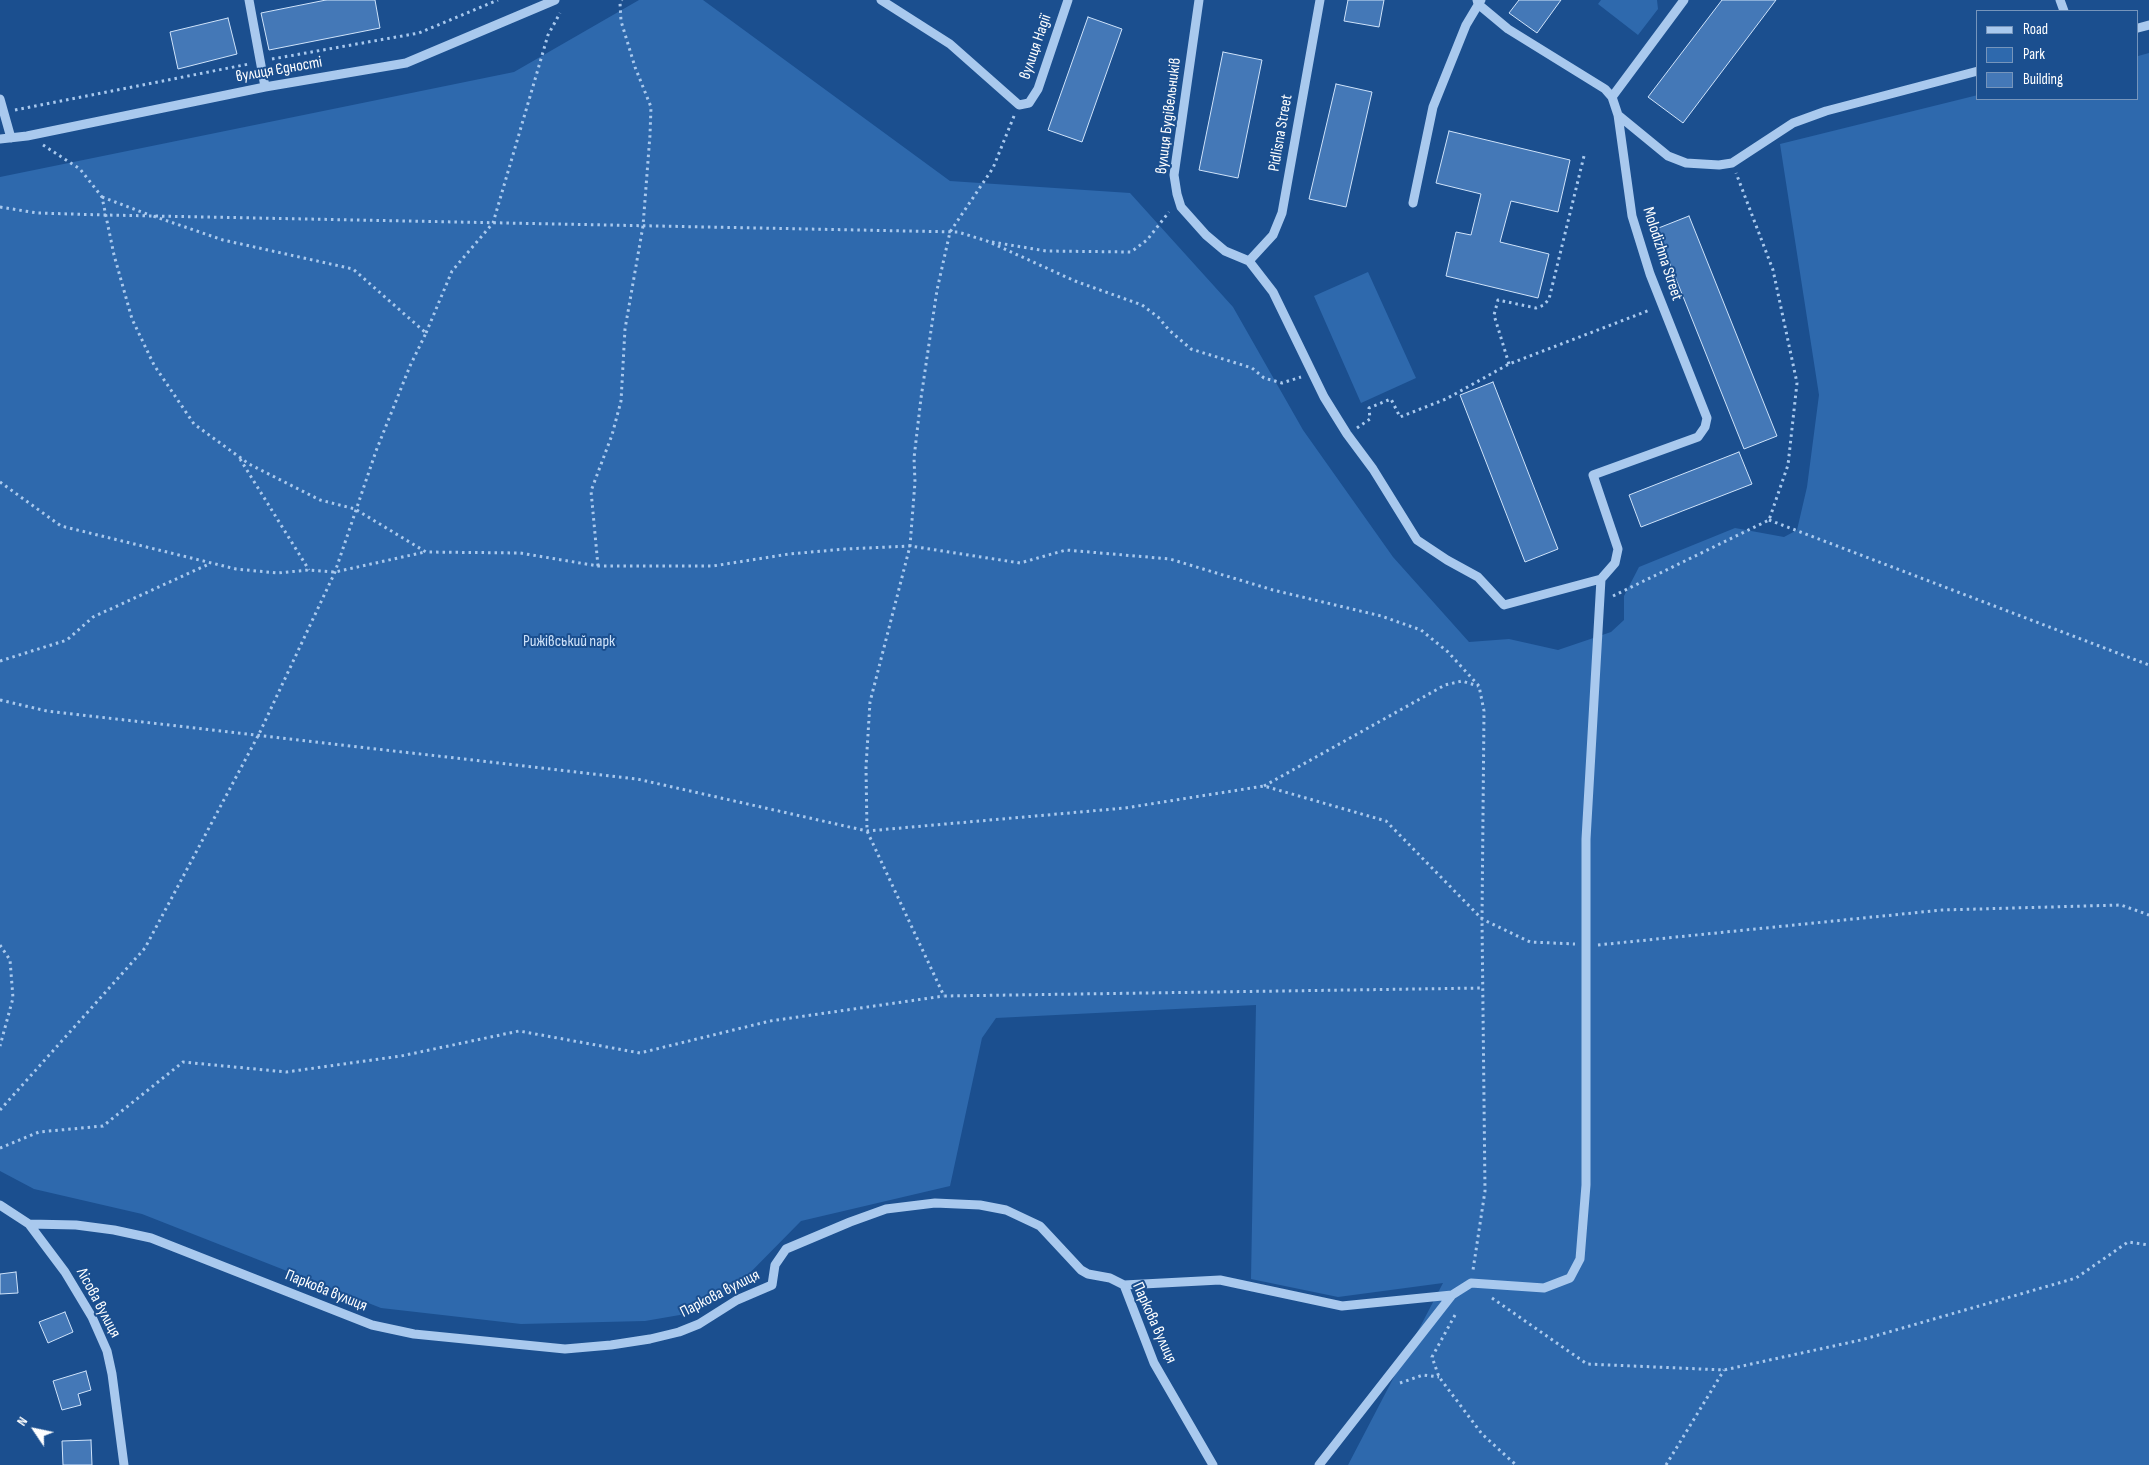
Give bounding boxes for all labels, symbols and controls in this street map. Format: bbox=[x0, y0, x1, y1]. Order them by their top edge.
legend bbox=[1976, 10, 2139, 100]
street label: вулиця Надії bbox=[1016, 12, 1056, 82]
text: Road bbox=[2023, 20, 2048, 39]
text: Park bbox=[2023, 45, 2045, 64]
street label: вулиця Єдності bbox=[234, 53, 324, 87]
street label: вулиця Будівельників bbox=[1152, 57, 1186, 175]
text: Building bbox=[2023, 70, 2063, 89]
street label: Pidlisna Street bbox=[1265, 93, 1297, 173]
street label: Molodizhna Street bbox=[1638, 205, 1686, 303]
park label: Рижівський парк bbox=[523, 632, 615, 652]
street label: Лісова вулиця bbox=[72, 1265, 124, 1341]
street label: Паркова вулиця bbox=[282, 1266, 370, 1316]
street label: Паркова вулиця bbox=[677, 1266, 763, 1322]
street label: Паркова вулиця bbox=[1128, 1279, 1180, 1367]
north arrow bbox=[10, 1405, 60, 1455]
text: N bbox=[13, 1413, 31, 1429]

